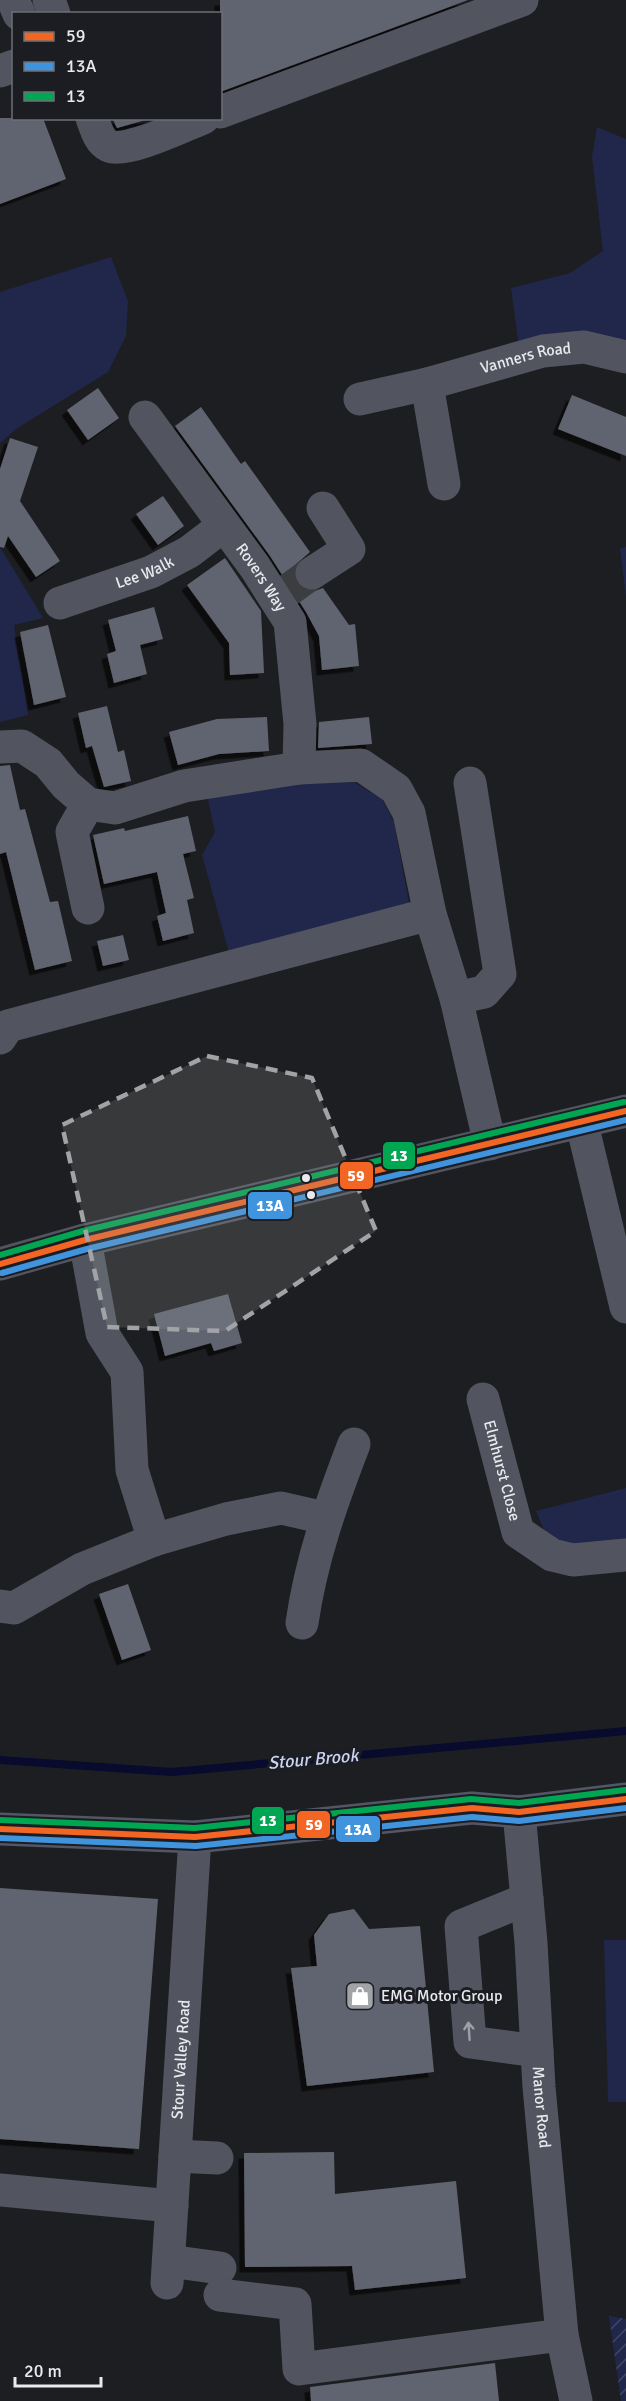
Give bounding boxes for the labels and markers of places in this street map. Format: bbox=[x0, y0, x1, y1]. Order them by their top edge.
unlabelled marker bbox=[300, 1172, 312, 1184]
unlabelled marker bbox=[305, 1189, 317, 1201]
shop icon: EMG Motor Group bbox=[344, 1980, 376, 2012]
place label: EMG Motor Group bbox=[381, 1986, 502, 2006]

